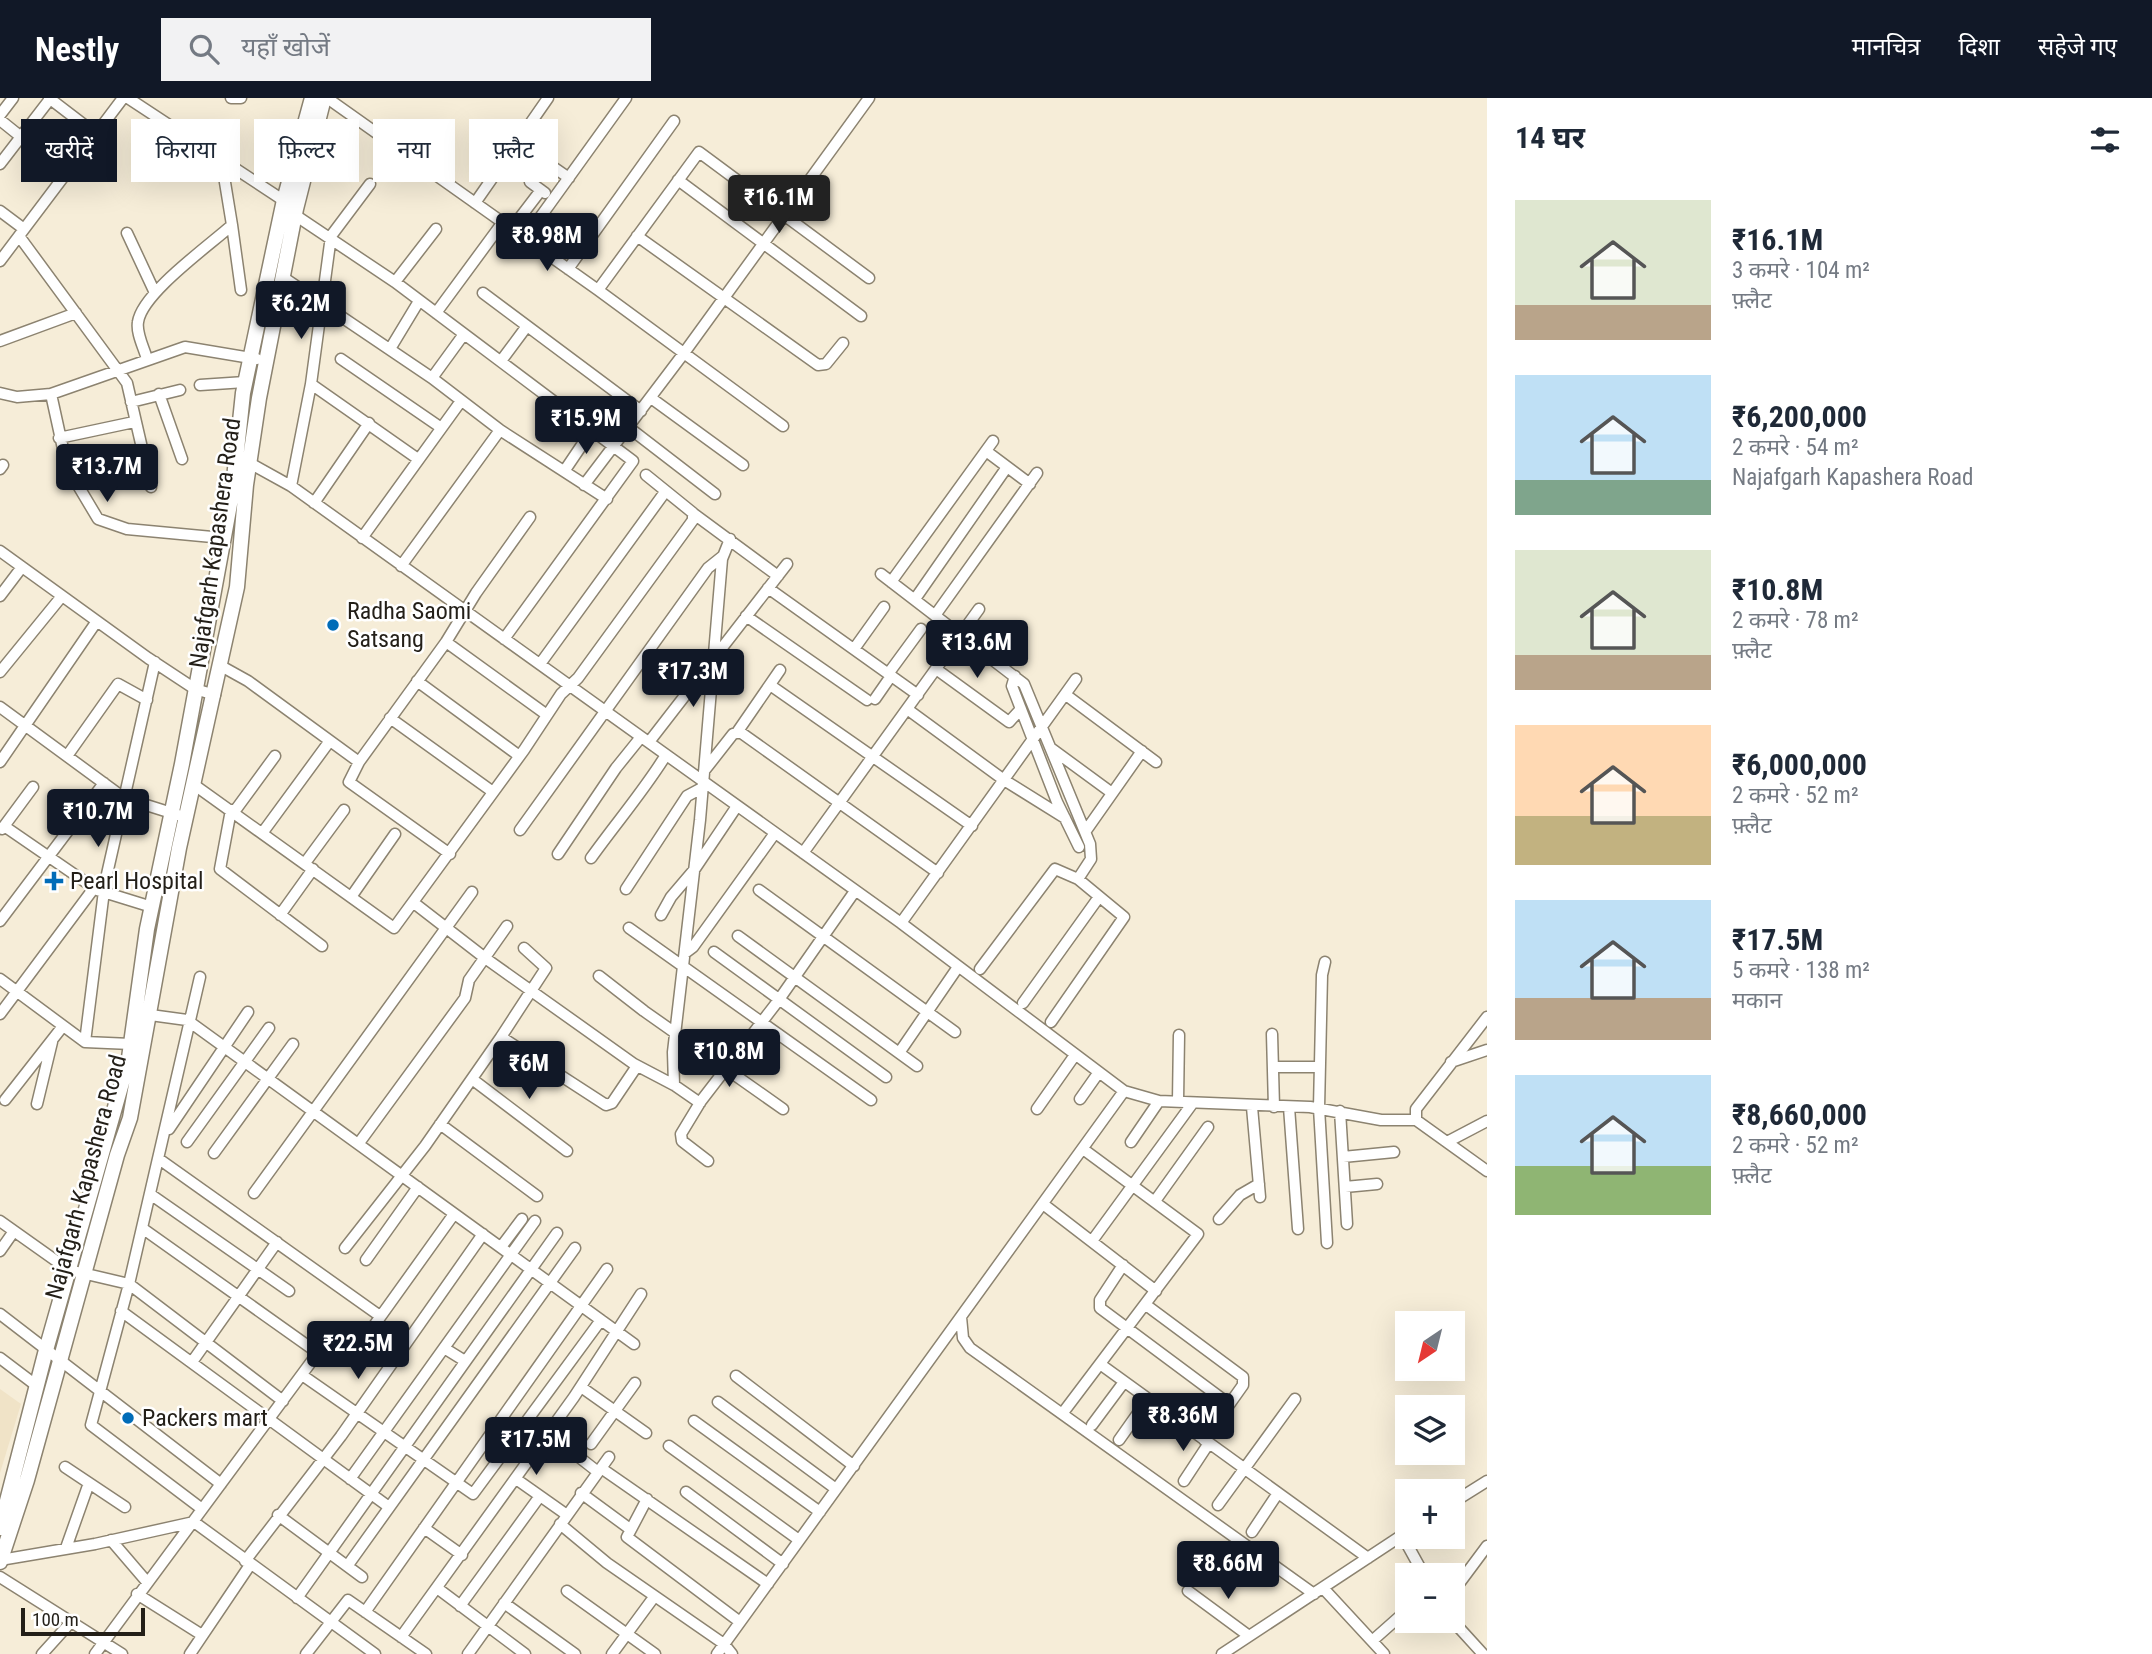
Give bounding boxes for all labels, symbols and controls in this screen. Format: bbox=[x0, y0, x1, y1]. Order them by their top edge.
search box bbox=[161, 18, 651, 81]
text: Nestly bbox=[35, 30, 119, 69]
icon: search bbox=[185, 30, 223, 68]
text: यहाँ खोजें bbox=[241, 32, 330, 62]
text: मानचित्र bbox=[1852, 33, 1920, 61]
text: दिशा bbox=[1958, 33, 2000, 61]
text: सहेजे गए bbox=[2038, 33, 2117, 61]
chip: खरीदें bbox=[21, 119, 117, 182]
chip: किराया bbox=[131, 119, 240, 182]
chip: फ़िल्टर bbox=[254, 119, 359, 182]
chip: नया bbox=[373, 119, 455, 182]
chip: फ़्लैट bbox=[469, 119, 558, 182]
text: 14 घर bbox=[1515, 120, 1585, 155]
icon: filters bbox=[2086, 121, 2124, 159]
pin: ₹16.1M bbox=[722, 176, 836, 235]
text: ₹16.1M bbox=[744, 184, 814, 211]
pin: ₹8.98M bbox=[490, 214, 604, 273]
text: ₹8.98M bbox=[512, 222, 582, 249]
text: ₹16.1M bbox=[1732, 222, 1823, 257]
icon: home bbox=[1571, 228, 1655, 312]
text: 3 कमरे · 104 m² bbox=[1732, 257, 1870, 284]
pin: ₹6.2M bbox=[252, 282, 350, 341]
text: फ़्लैट bbox=[1732, 287, 1772, 314]
text: ₹6.2M bbox=[272, 290, 330, 317]
pin: ₹15.9M bbox=[529, 396, 643, 456]
text: ₹6,200,000 bbox=[1732, 399, 1867, 434]
icon: home bbox=[1571, 403, 1655, 487]
text: ₹15.9M bbox=[551, 405, 621, 432]
street label: Najafgarh Kapashera Road bbox=[184, 416, 246, 670]
text: 2 कमरे · 54 m² bbox=[1732, 434, 1859, 461]
pin: ₹13.7M bbox=[50, 444, 164, 504]
text: ₹13.7M bbox=[72, 453, 142, 480]
text: Najafgarh Kapashera Road bbox=[1732, 464, 1974, 491]
text: ₹10.8M bbox=[1732, 572, 1823, 607]
icon: home bbox=[1571, 578, 1655, 662]
place label: Radha Saomi Satsang bbox=[347, 597, 471, 653]
text: 2 कमरे · 78 m² bbox=[1732, 607, 1859, 634]
marker: Radha Saomi Satsang bbox=[325, 617, 341, 633]
pin: ₹13.6M bbox=[920, 620, 1034, 680]
text: ₹13.6M bbox=[942, 629, 1012, 656]
text: फ़्लैट bbox=[1732, 637, 1772, 664]
pin: ₹17.3M bbox=[636, 650, 750, 709]
text: ₹17.3M bbox=[658, 658, 728, 685]
text: ₹6,000,000 bbox=[1732, 747, 1867, 782]
icon: home bbox=[1571, 753, 1655, 837]
text: 2 कमरे · 52 m² bbox=[1732, 782, 1859, 809]
pin: ₹10.7M bbox=[41, 790, 155, 849]
text: ₹10.7M bbox=[63, 798, 133, 825]
text: फ़्लैट bbox=[1732, 812, 1772, 839]
place label: Pearl Hospital bbox=[70, 867, 204, 895]
marker: Pearl Hospital bbox=[44, 871, 64, 891]
text: ₹17.5M bbox=[1732, 922, 1823, 957]
icon: home bbox=[1571, 928, 1655, 1012]
text: 5 कमरे · 138 m² bbox=[1732, 957, 1870, 984]
text: मकान bbox=[1732, 987, 1782, 1014]
pin: ₹10.8M bbox=[672, 1030, 786, 1089]
text: ₹10.8M bbox=[694, 1038, 764, 1065]
pin: ₹6M bbox=[495, 1042, 563, 1101]
text: ₹6M bbox=[509, 1050, 549, 1077]
street label: Najafgarh Kapashera Road bbox=[40, 1052, 132, 1302]
text: ₹8,660,000 bbox=[1732, 1097, 1867, 1132]
icon: home bbox=[1571, 1103, 1655, 1187]
text: 2 कमरे · 52 m² bbox=[1732, 1132, 1859, 1159]
text: फ़्लैट bbox=[1732, 1162, 1772, 1189]
north arrow bbox=[1395, 1311, 1465, 1381]
map controls bbox=[1395, 1311, 1465, 1633]
pin: ₹22.5M bbox=[301, 1322, 415, 1381]
text: ₹22.5M bbox=[323, 1330, 393, 1357]
pin: ₹8.36M bbox=[1126, 1394, 1240, 1453]
button: layers bbox=[1395, 1395, 1465, 1465]
text: ₹8.36M bbox=[1148, 1402, 1218, 1429]
place label: Packers mart bbox=[142, 1404, 268, 1432]
marker: Packers mart bbox=[120, 1410, 136, 1426]
pin: ₹17.5M bbox=[479, 1418, 593, 1477]
text: ₹17.5M bbox=[501, 1426, 571, 1453]
button: + bbox=[1395, 1479, 1465, 1549]
pin: ₹8.66M bbox=[1171, 1542, 1285, 1601]
text: ₹8.66M bbox=[1193, 1550, 1263, 1577]
button: − bbox=[1395, 1563, 1465, 1633]
scale bar bbox=[21, 1605, 145, 1637]
text: 100 m bbox=[32, 1608, 79, 1631]

